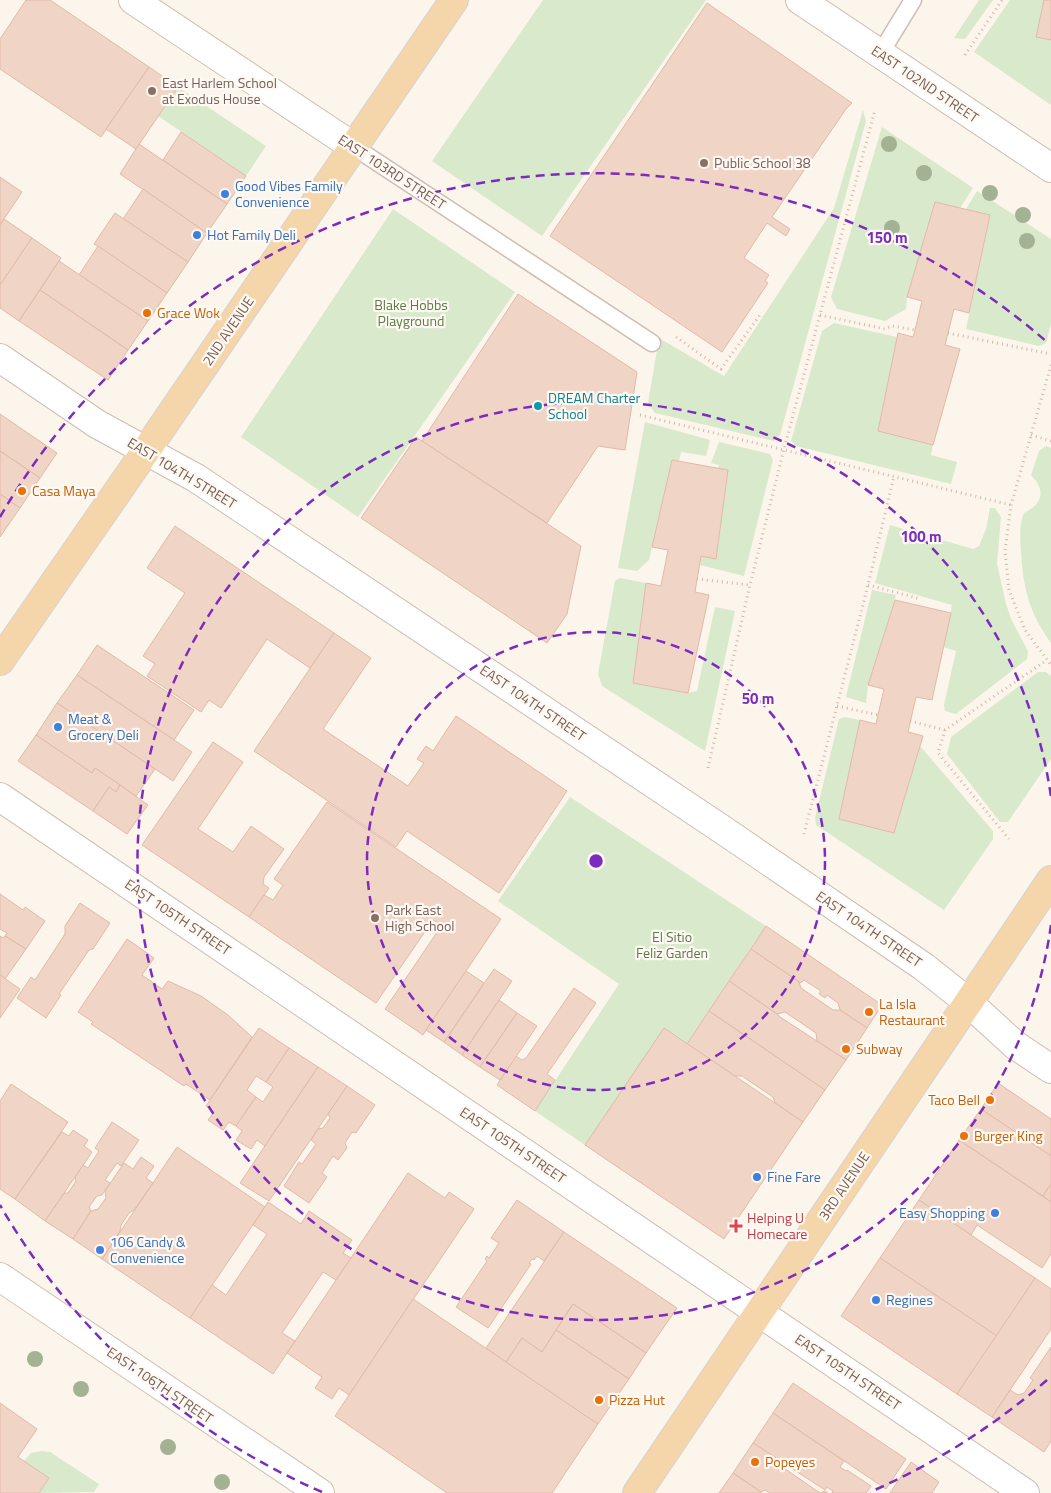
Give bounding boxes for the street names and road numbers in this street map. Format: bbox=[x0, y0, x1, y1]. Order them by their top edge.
street label: EAST 102ND STREET bbox=[867, 40, 984, 128]
street label: EAST 103RD STREET bbox=[334, 129, 451, 215]
street label: 2ND AVENUE bbox=[197, 292, 259, 370]
street label: EAST 104TH STREET bbox=[124, 432, 241, 514]
street label: EAST 104TH STREET bbox=[476, 659, 591, 746]
street label: EAST 105TH STREET bbox=[121, 873, 236, 960]
street label: EAST 104TH STREET bbox=[812, 885, 927, 972]
street label: EAST 105TH STREET bbox=[456, 1101, 571, 1188]
street label: 3RD AVENUE bbox=[813, 1147, 874, 1224]
street label: EAST 105TH STREET bbox=[791, 1328, 906, 1415]
street label: EAST 106TH STREET bbox=[103, 1341, 218, 1428]

